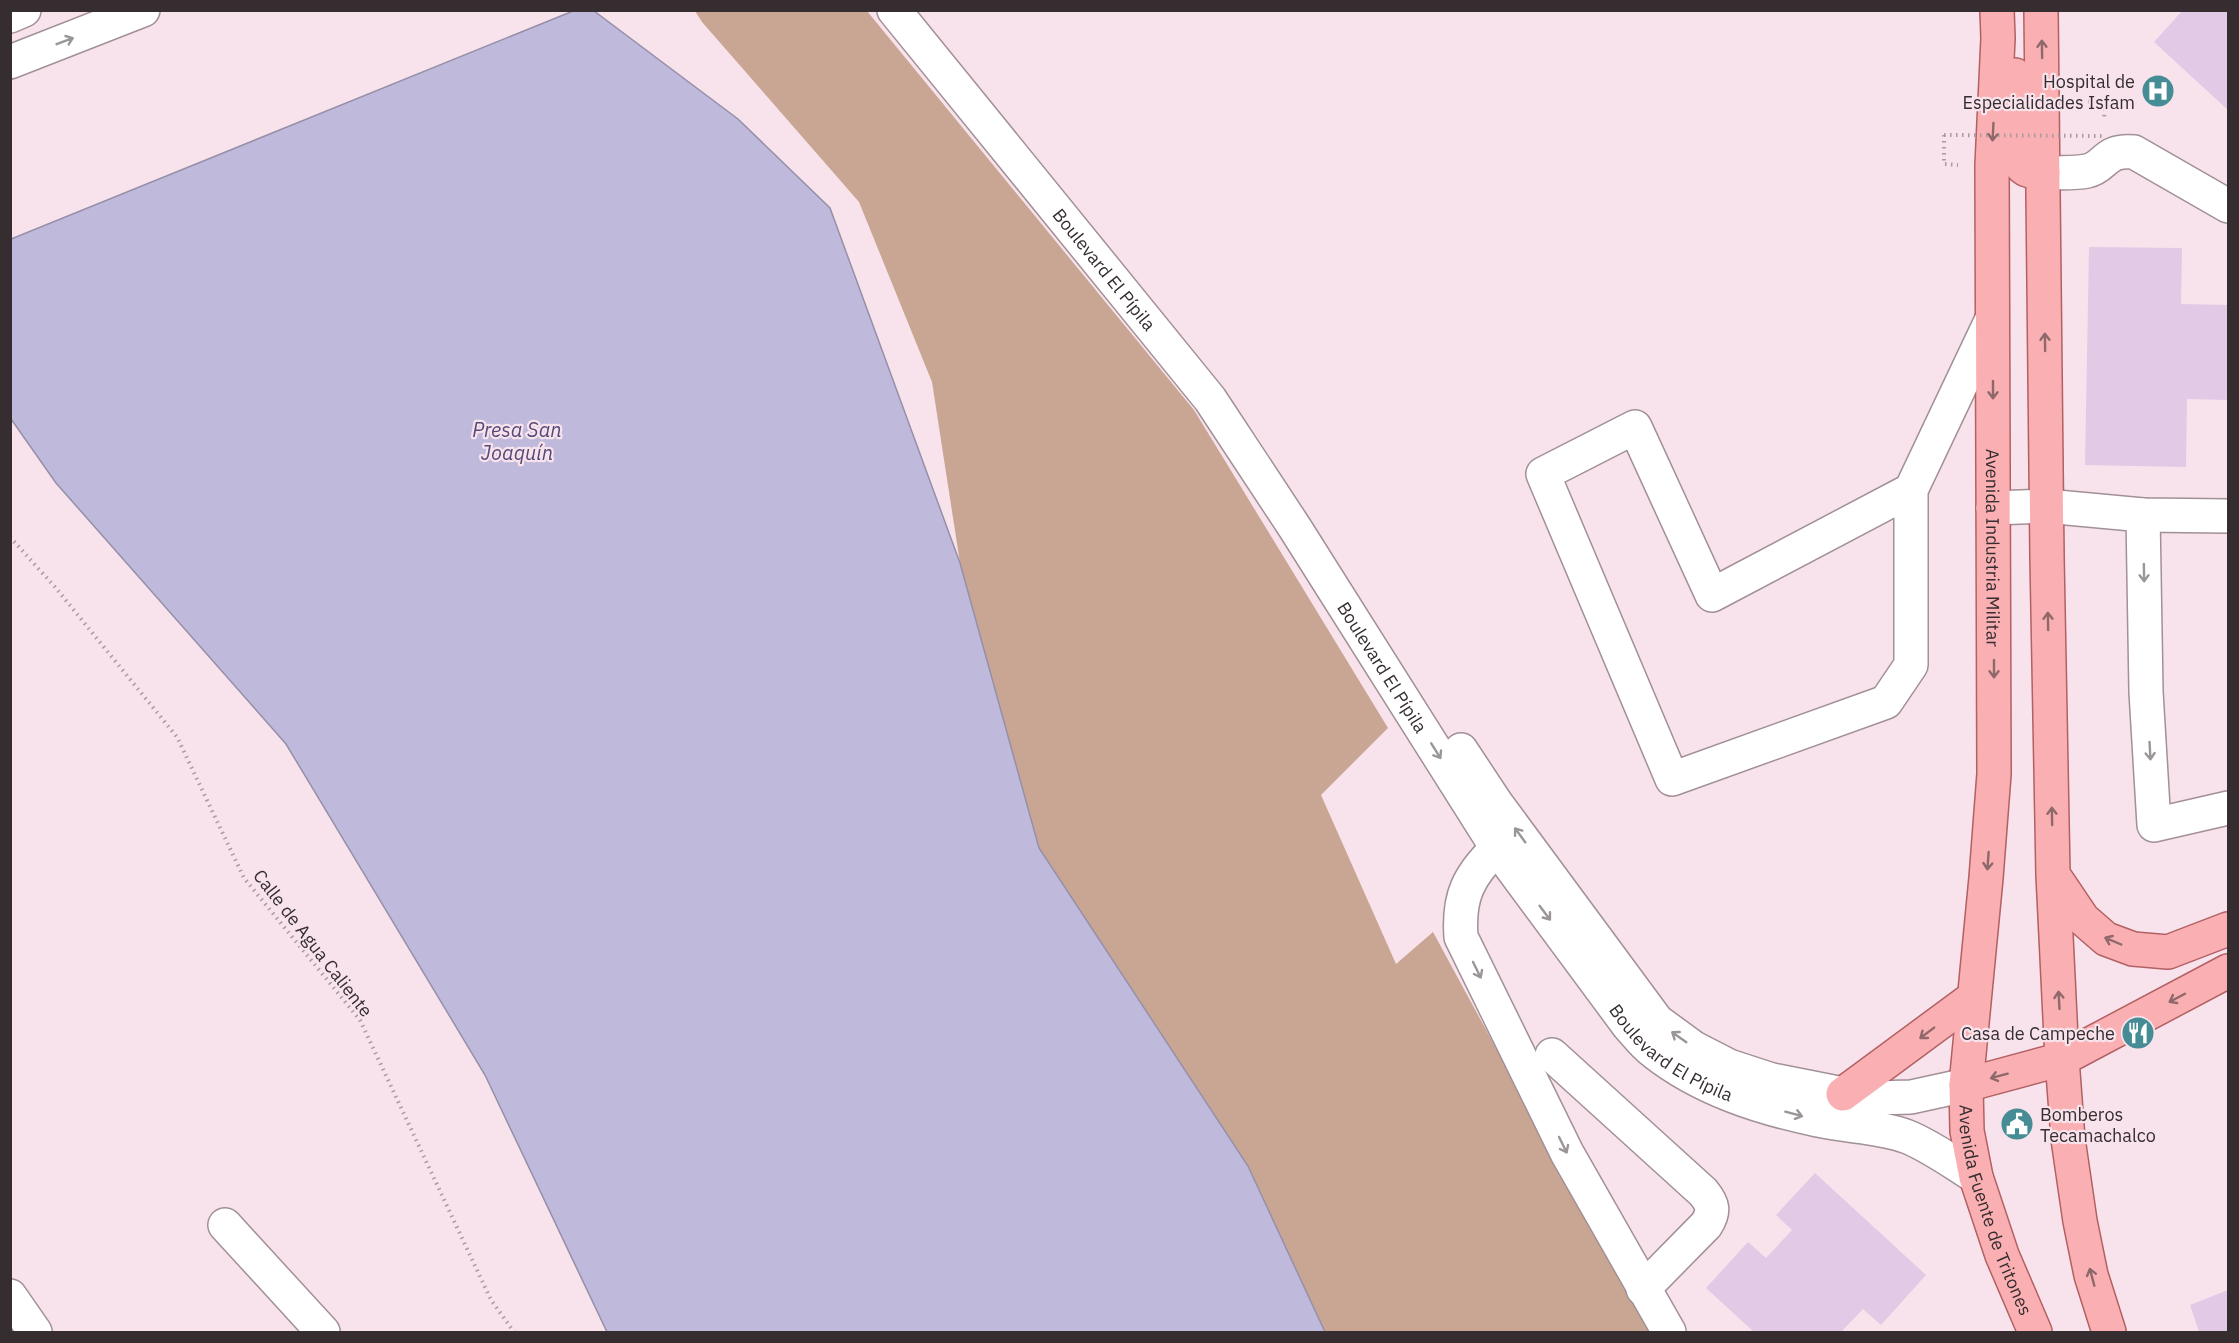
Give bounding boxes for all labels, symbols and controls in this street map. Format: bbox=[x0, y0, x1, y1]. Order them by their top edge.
one-way arrow bbox=[55, 35, 74, 46]
one-way arrow bbox=[2036, 40, 2048, 60]
place label: Hospital de Especialidades Isfam bbox=[1962, 70, 2135, 114]
hospital icon: Hospital de Especialidades Isfam bbox=[2140, 73, 2176, 109]
one-way arrow bbox=[1988, 121, 1999, 141]
street label: Boulevard El Pípila bbox=[1048, 203, 1161, 335]
one-way arrow bbox=[2039, 333, 2051, 353]
one-way arrow bbox=[1987, 379, 1998, 399]
water label: Presa San Joaquín bbox=[472, 416, 562, 466]
street label: Avenida Industria Militar bbox=[1981, 449, 2005, 647]
one-way arrow bbox=[2138, 563, 2150, 583]
street label: Boulevard El Pípila bbox=[1333, 597, 1433, 737]
one-way arrow bbox=[2042, 612, 2054, 632]
one-way arrow bbox=[1988, 658, 2000, 678]
one-way arrow bbox=[2144, 740, 2155, 760]
one-way arrow bbox=[1430, 742, 1442, 759]
one-way arrow bbox=[2046, 807, 2058, 827]
one-way arrow bbox=[1513, 828, 1526, 844]
one-way arrow bbox=[1982, 850, 1993, 870]
street label: Calle de Agua Caliente bbox=[248, 865, 378, 1021]
one-way arrow bbox=[1538, 905, 1551, 921]
one-way arrow bbox=[2104, 935, 2122, 946]
one-way arrow bbox=[1472, 961, 1484, 979]
one-way arrow bbox=[2053, 991, 2064, 1011]
one-way arrow bbox=[2168, 993, 2186, 1004]
street label: Boulevard El Pípila bbox=[1605, 999, 1737, 1106]
restaurant icon: Casa de Campeche bbox=[2120, 1015, 2156, 1051]
place label: Casa de Campeche bbox=[1961, 1022, 2115, 1045]
one-way arrow bbox=[1919, 1026, 1935, 1039]
one-way arrow bbox=[1671, 1031, 1688, 1043]
one-way arrow bbox=[1990, 1071, 2009, 1082]
place label: Bomberos Tecamachalco bbox=[2040, 1103, 2156, 1147]
street label: Avenida Fuente de Tritones bbox=[1955, 1104, 2038, 1319]
public building icon: Bomberos Tecamachalco bbox=[1999, 1106, 2035, 1142]
one-way arrow bbox=[1784, 1109, 1803, 1120]
one-way arrow bbox=[1558, 1136, 1570, 1154]
one-way arrow bbox=[2085, 1267, 2097, 1286]

